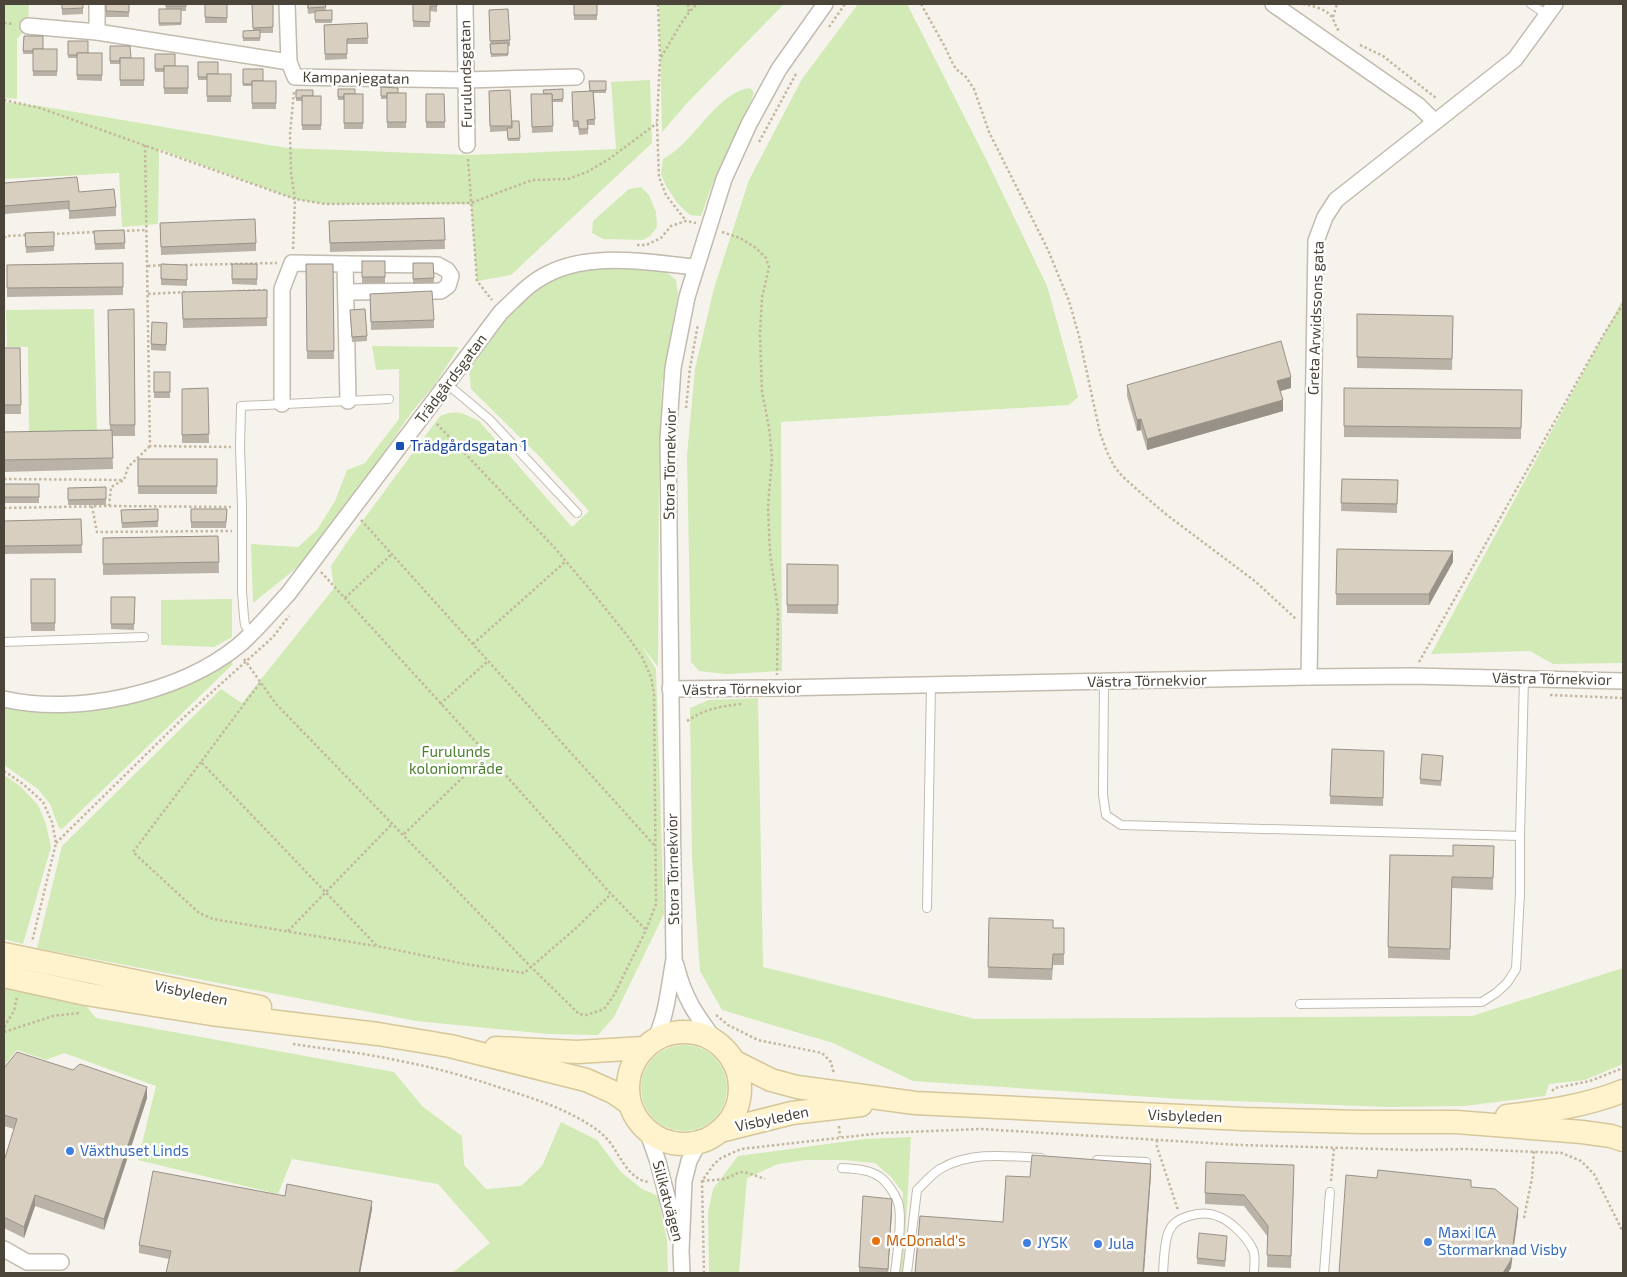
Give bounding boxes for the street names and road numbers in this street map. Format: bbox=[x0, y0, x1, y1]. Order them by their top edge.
street label: Furulundsgatan bbox=[455, 20, 475, 128]
street label: Kampanjegatan bbox=[302, 67, 410, 88]
street label: Greta Arwidssons gata bbox=[1303, 241, 1327, 395]
street label: Trädgårdsgatan bbox=[411, 330, 490, 427]
street label: Stora Törnekvior bbox=[659, 408, 679, 520]
street label: Västra Törnekvior bbox=[1492, 668, 1612, 688]
street label: Västra Törnekvior bbox=[1087, 670, 1207, 690]
street label: Västra Törnekvior bbox=[682, 678, 802, 698]
street label: Stora Törnekvior bbox=[662, 813, 682, 925]
street label: Visbyleden bbox=[153, 975, 230, 1009]
street label: Visbyleden bbox=[733, 1101, 810, 1135]
street label: Visbyleden bbox=[1147, 1105, 1223, 1125]
street label: Silikatvägen bbox=[650, 1158, 688, 1243]

